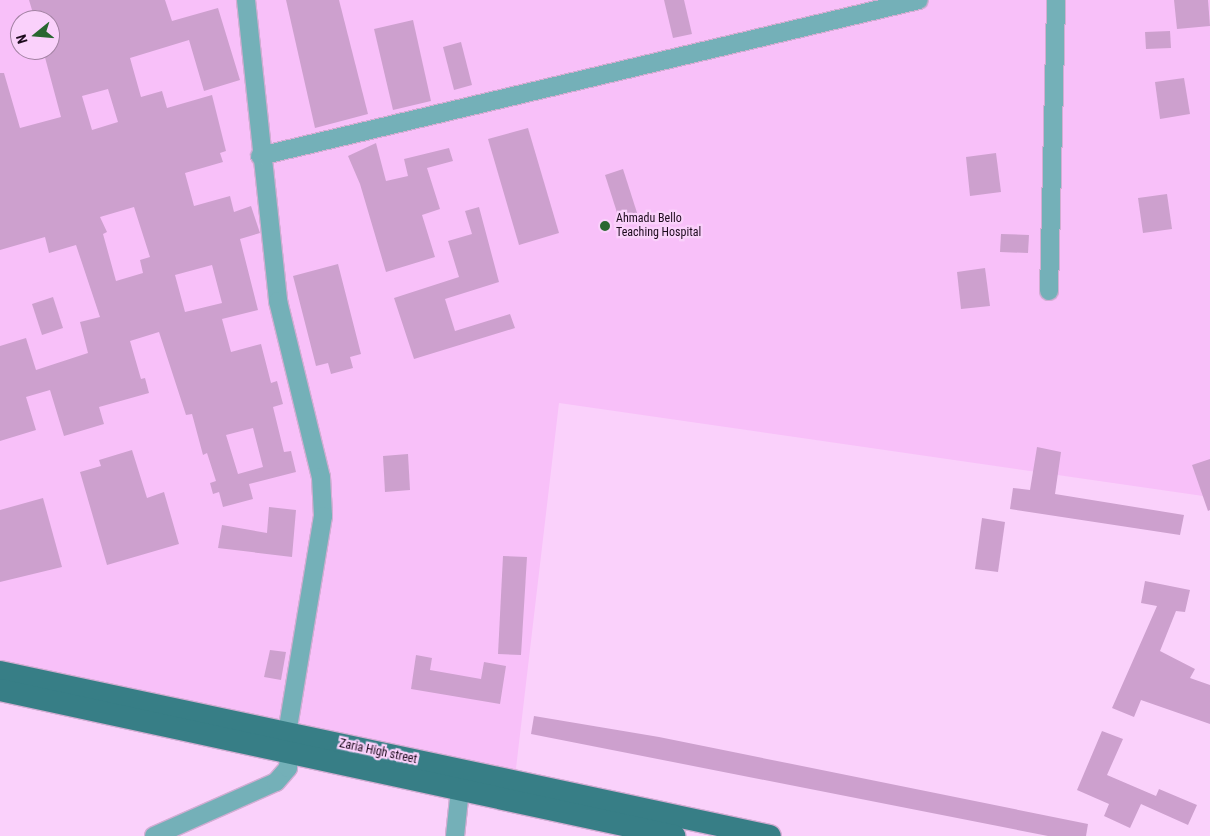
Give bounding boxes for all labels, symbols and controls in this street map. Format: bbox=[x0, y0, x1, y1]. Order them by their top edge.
north arrow bbox=[10, 10, 60, 60]
text: N bbox=[13, 33, 31, 46]
place label: Ahmadu Bello Teaching Hospital bbox=[616, 212, 701, 240]
marker: Ahmadu Bello Teaching Hospital bbox=[598, 219, 612, 233]
street label: Zaria High street bbox=[338, 737, 418, 767]

